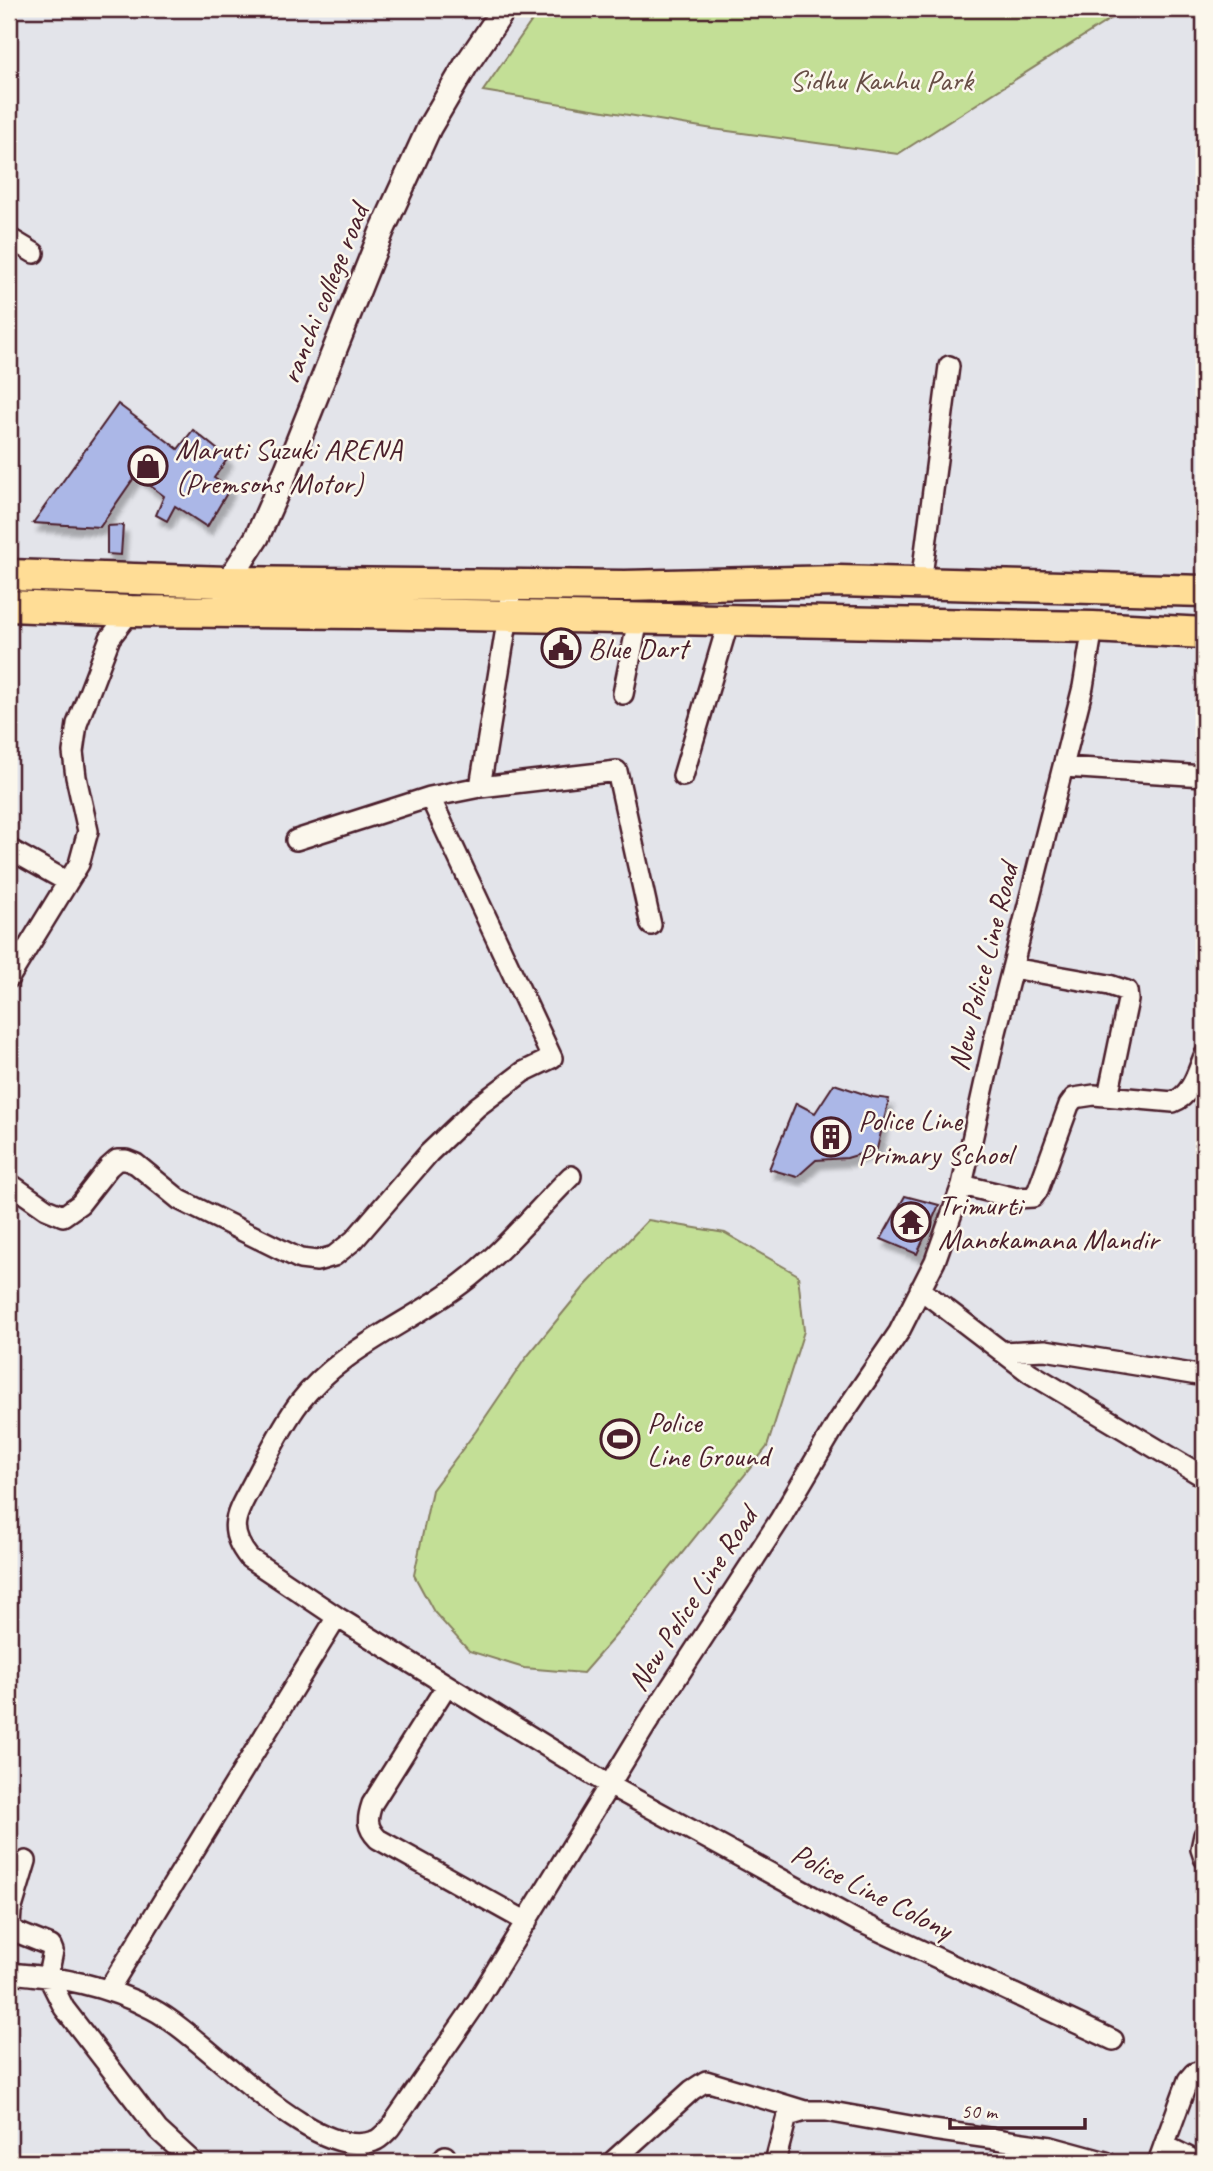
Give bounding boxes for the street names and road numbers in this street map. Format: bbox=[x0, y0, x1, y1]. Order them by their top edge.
street label: ranchi college road bbox=[271, 195, 379, 389]
street label: New Police Line Road bbox=[939, 855, 1028, 1074]
street label: New Police Line Road bbox=[618, 1496, 768, 1698]
street label: Police Line Colony bbox=[785, 1834, 961, 1949]

